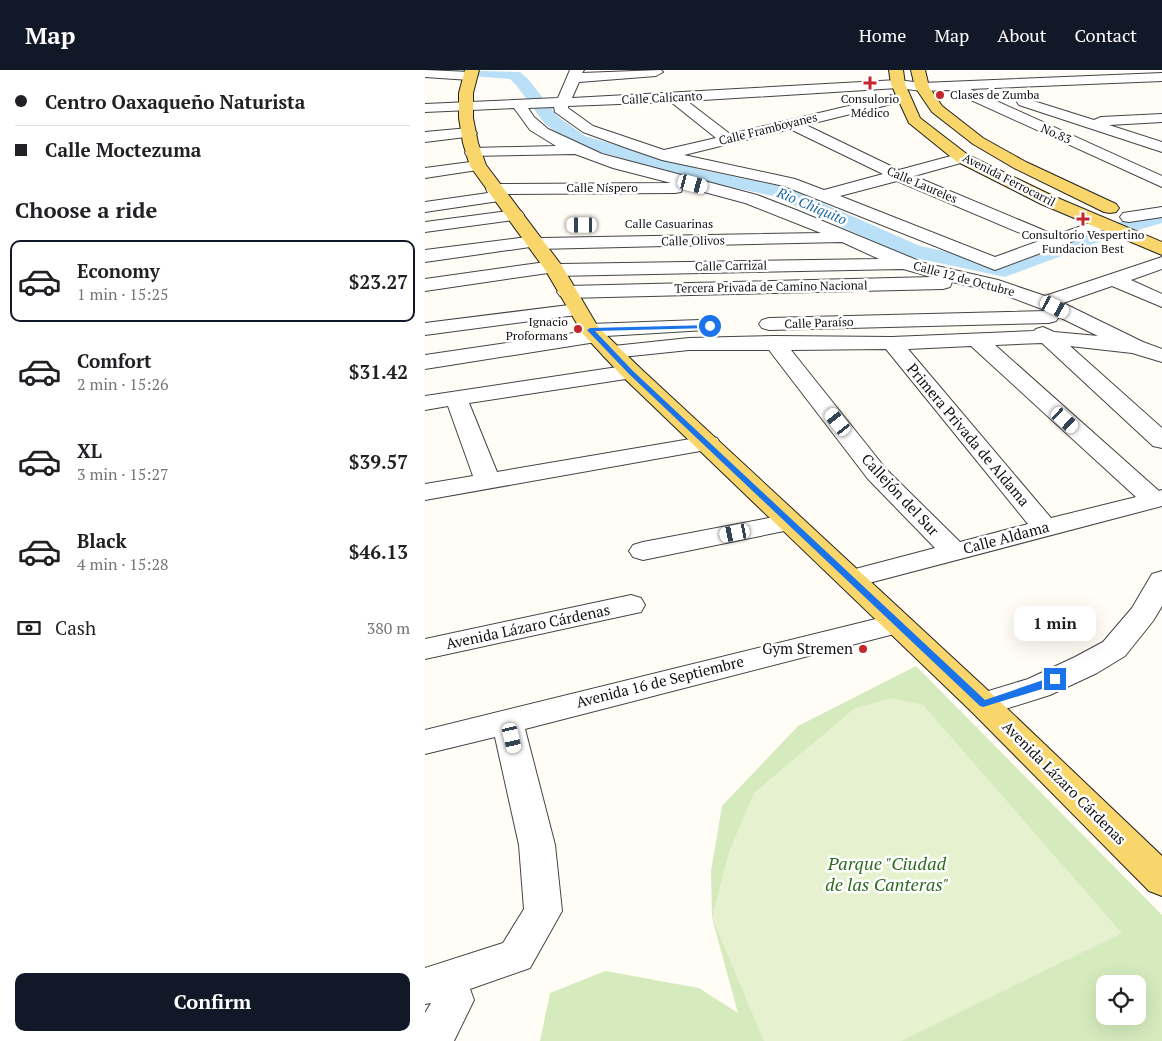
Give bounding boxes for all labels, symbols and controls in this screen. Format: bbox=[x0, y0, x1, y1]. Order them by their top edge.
text: Map bbox=[25, 19, 75, 51]
text: Home bbox=[859, 23, 906, 47]
text: Map bbox=[934, 23, 969, 47]
text: About bbox=[997, 23, 1046, 47]
text: Contact bbox=[1074, 23, 1137, 47]
marker: Consulorio Médico bbox=[863, 76, 877, 90]
place label: Clases de Zumba bbox=[950, 87, 1040, 102]
street label: Calle Calicanto bbox=[621, 88, 703, 107]
text: Centro Oaxaqueño Naturista bbox=[45, 89, 305, 114]
marker: Clases de Zumba bbox=[934, 89, 946, 101]
place label: Consulorio Médico bbox=[841, 91, 900, 120]
street label: Calle Framboyanes bbox=[717, 109, 819, 148]
street label: No.83 bbox=[1039, 120, 1074, 147]
text: Calle Moctezuma bbox=[45, 137, 201, 162]
street label: Avenida Ferrocarril bbox=[960, 150, 1058, 210]
street label: Calle Laureles bbox=[885, 163, 960, 206]
car bbox=[676, 173, 709, 195]
street label: Calle Níspero bbox=[566, 180, 638, 195]
water label: Rio Chiquito bbox=[773, 182, 850, 229]
text: Choose a ride bbox=[15, 195, 157, 224]
marker: Consultorio Vespertino Fundacion Best bbox=[1076, 212, 1090, 226]
street label: Calle Casuarinas bbox=[625, 216, 713, 231]
car bbox=[567, 218, 597, 233]
place label: Consultorio Vespertino Fundacion Best bbox=[1021, 227, 1145, 256]
street label: Calle Olivos bbox=[661, 232, 725, 249]
street label: Calle Carrizal bbox=[695, 257, 768, 274]
text: Economy bbox=[77, 258, 160, 283]
street label: Calle 12 de Octubre bbox=[912, 258, 1016, 299]
icon: car bbox=[17, 259, 62, 304]
text: $23.27 bbox=[349, 269, 408, 294]
street label: Tercera Privada de Camino Nacional bbox=[674, 277, 868, 296]
text: 1 min · 15:25 bbox=[77, 283, 169, 305]
car bbox=[1038, 293, 1071, 321]
place label: Ignacio Proformans bbox=[506, 314, 568, 343]
street label: Calle Paraíso bbox=[784, 314, 854, 331]
route start bbox=[699, 315, 721, 337]
marker: Ignacio Proformans bbox=[572, 323, 584, 335]
text: Comfort bbox=[77, 348, 152, 373]
icon: car bbox=[17, 349, 62, 394]
text: $31.42 bbox=[349, 359, 408, 384]
street label: Primera Privada de Aldama bbox=[903, 359, 1035, 510]
text: 2 min · 15:26 bbox=[77, 373, 169, 395]
car bbox=[1048, 404, 1081, 436]
car bbox=[822, 406, 853, 438]
text: XL bbox=[77, 438, 102, 463]
icon: car bbox=[17, 439, 62, 484]
text: $39.57 bbox=[349, 449, 408, 474]
street label: Callejón del Sur bbox=[857, 449, 944, 540]
text: 3 min · 15:27 bbox=[77, 463, 169, 485]
street label: Calle Aldama bbox=[960, 516, 1051, 558]
car bbox=[718, 523, 751, 543]
text: Black bbox=[77, 528, 127, 553]
icon: car bbox=[17, 529, 62, 574]
text: $46.13 bbox=[349, 539, 408, 564]
text: 4 min · 15:28 bbox=[77, 553, 169, 575]
street label: Avenida Lázaro Cárdenas bbox=[444, 599, 612, 653]
callout: 1 min bbox=[1014, 606, 1096, 642]
text: 1 min bbox=[1033, 612, 1077, 634]
icon: cash bbox=[15, 614, 43, 642]
text: Cash bbox=[55, 615, 96, 640]
text: 380 m bbox=[367, 617, 410, 639]
place label: Gym Stremen bbox=[762, 638, 853, 658]
marker: Gym Stremen bbox=[857, 643, 869, 655]
street label: Avenida 16 de Septiembre bbox=[574, 651, 746, 712]
route end bbox=[1044, 668, 1066, 690]
street label: Avenida Lázaro Cárdenas bbox=[998, 716, 1131, 849]
car bbox=[501, 722, 522, 754]
park label: Parque "Ciudad de las Canteras" bbox=[825, 851, 949, 896]
button: Confirm bbox=[15, 973, 410, 1031]
map controls bbox=[1096, 975, 1146, 1025]
button: locate bbox=[1096, 975, 1146, 1025]

